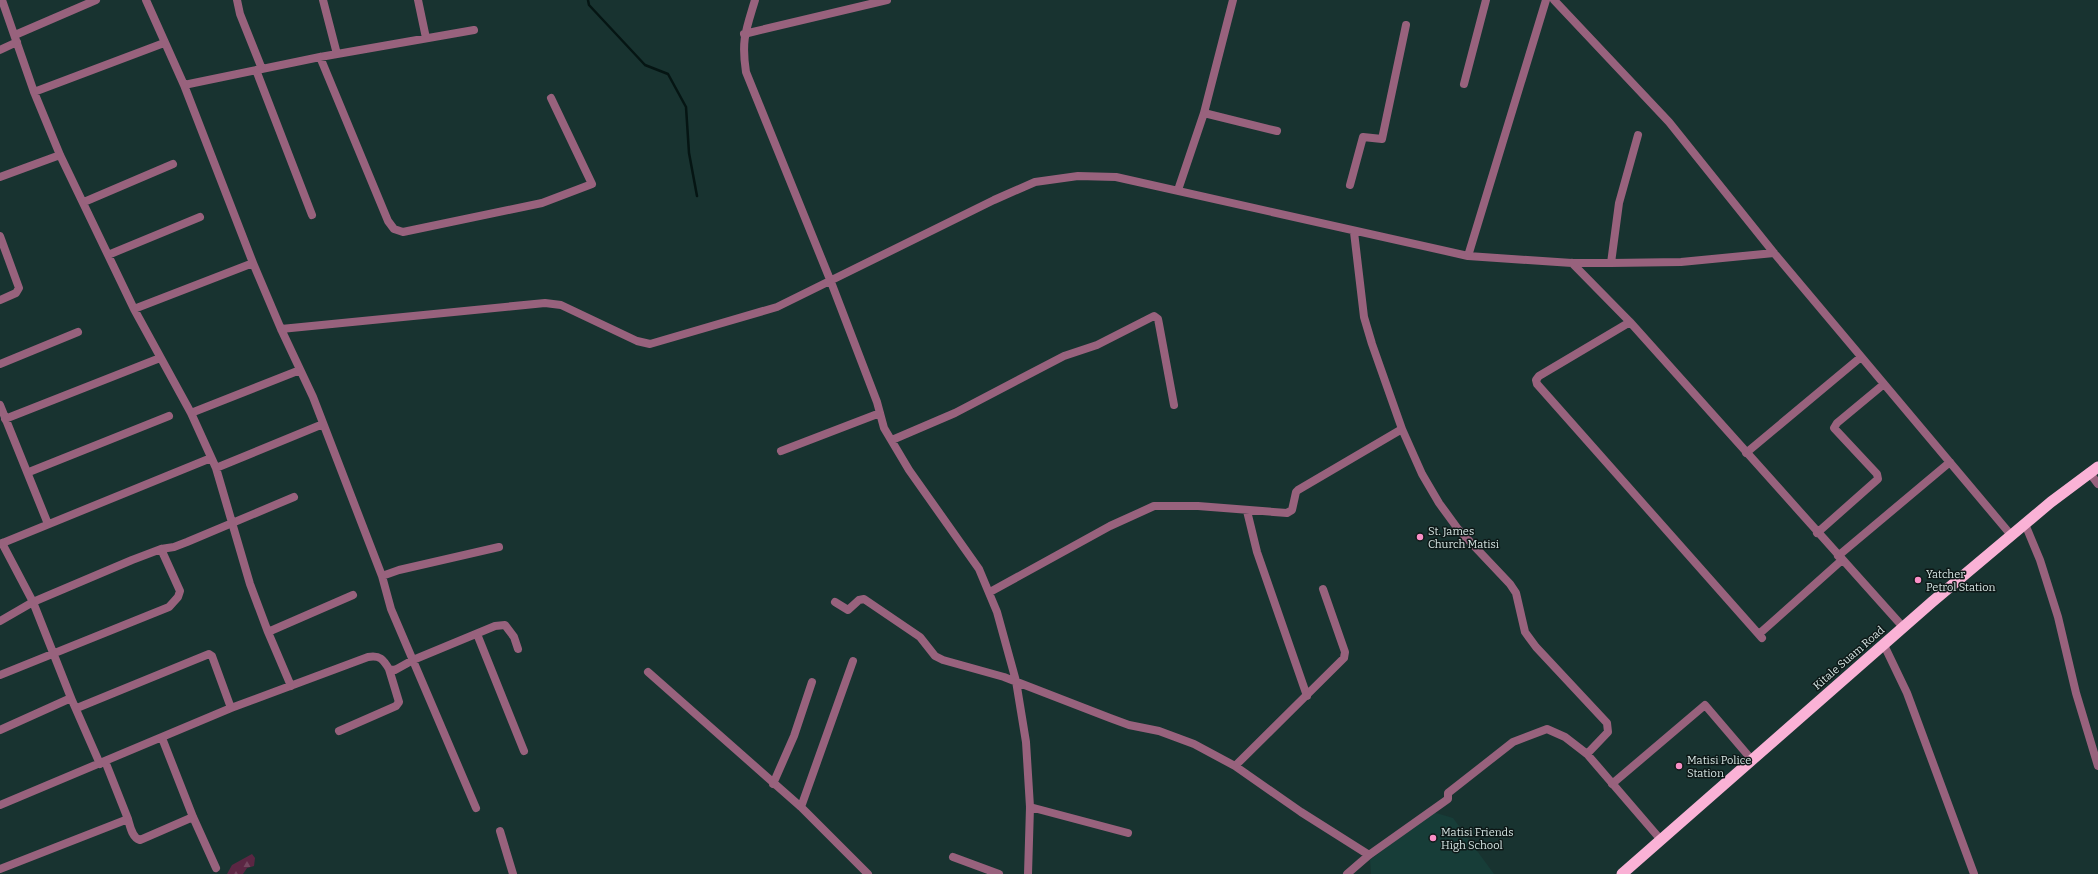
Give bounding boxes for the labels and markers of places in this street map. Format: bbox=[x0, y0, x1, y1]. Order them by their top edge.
place label: St. James Church Matisi bbox=[1428, 525, 1500, 551]
marker: St. James Church Matisi bbox=[1415, 532, 1425, 542]
place label: Yatcher Petrol Station bbox=[1926, 568, 1996, 594]
marker: Yatcher Petrol Station bbox=[1913, 575, 1923, 585]
place label: Matisi Police Station bbox=[1687, 754, 1751, 780]
marker: Matisi Police Station bbox=[1674, 761, 1684, 771]
place label: Matisi Friends High School bbox=[1441, 826, 1513, 852]
marker: Matisi Friends High School bbox=[1428, 833, 1438, 843]

